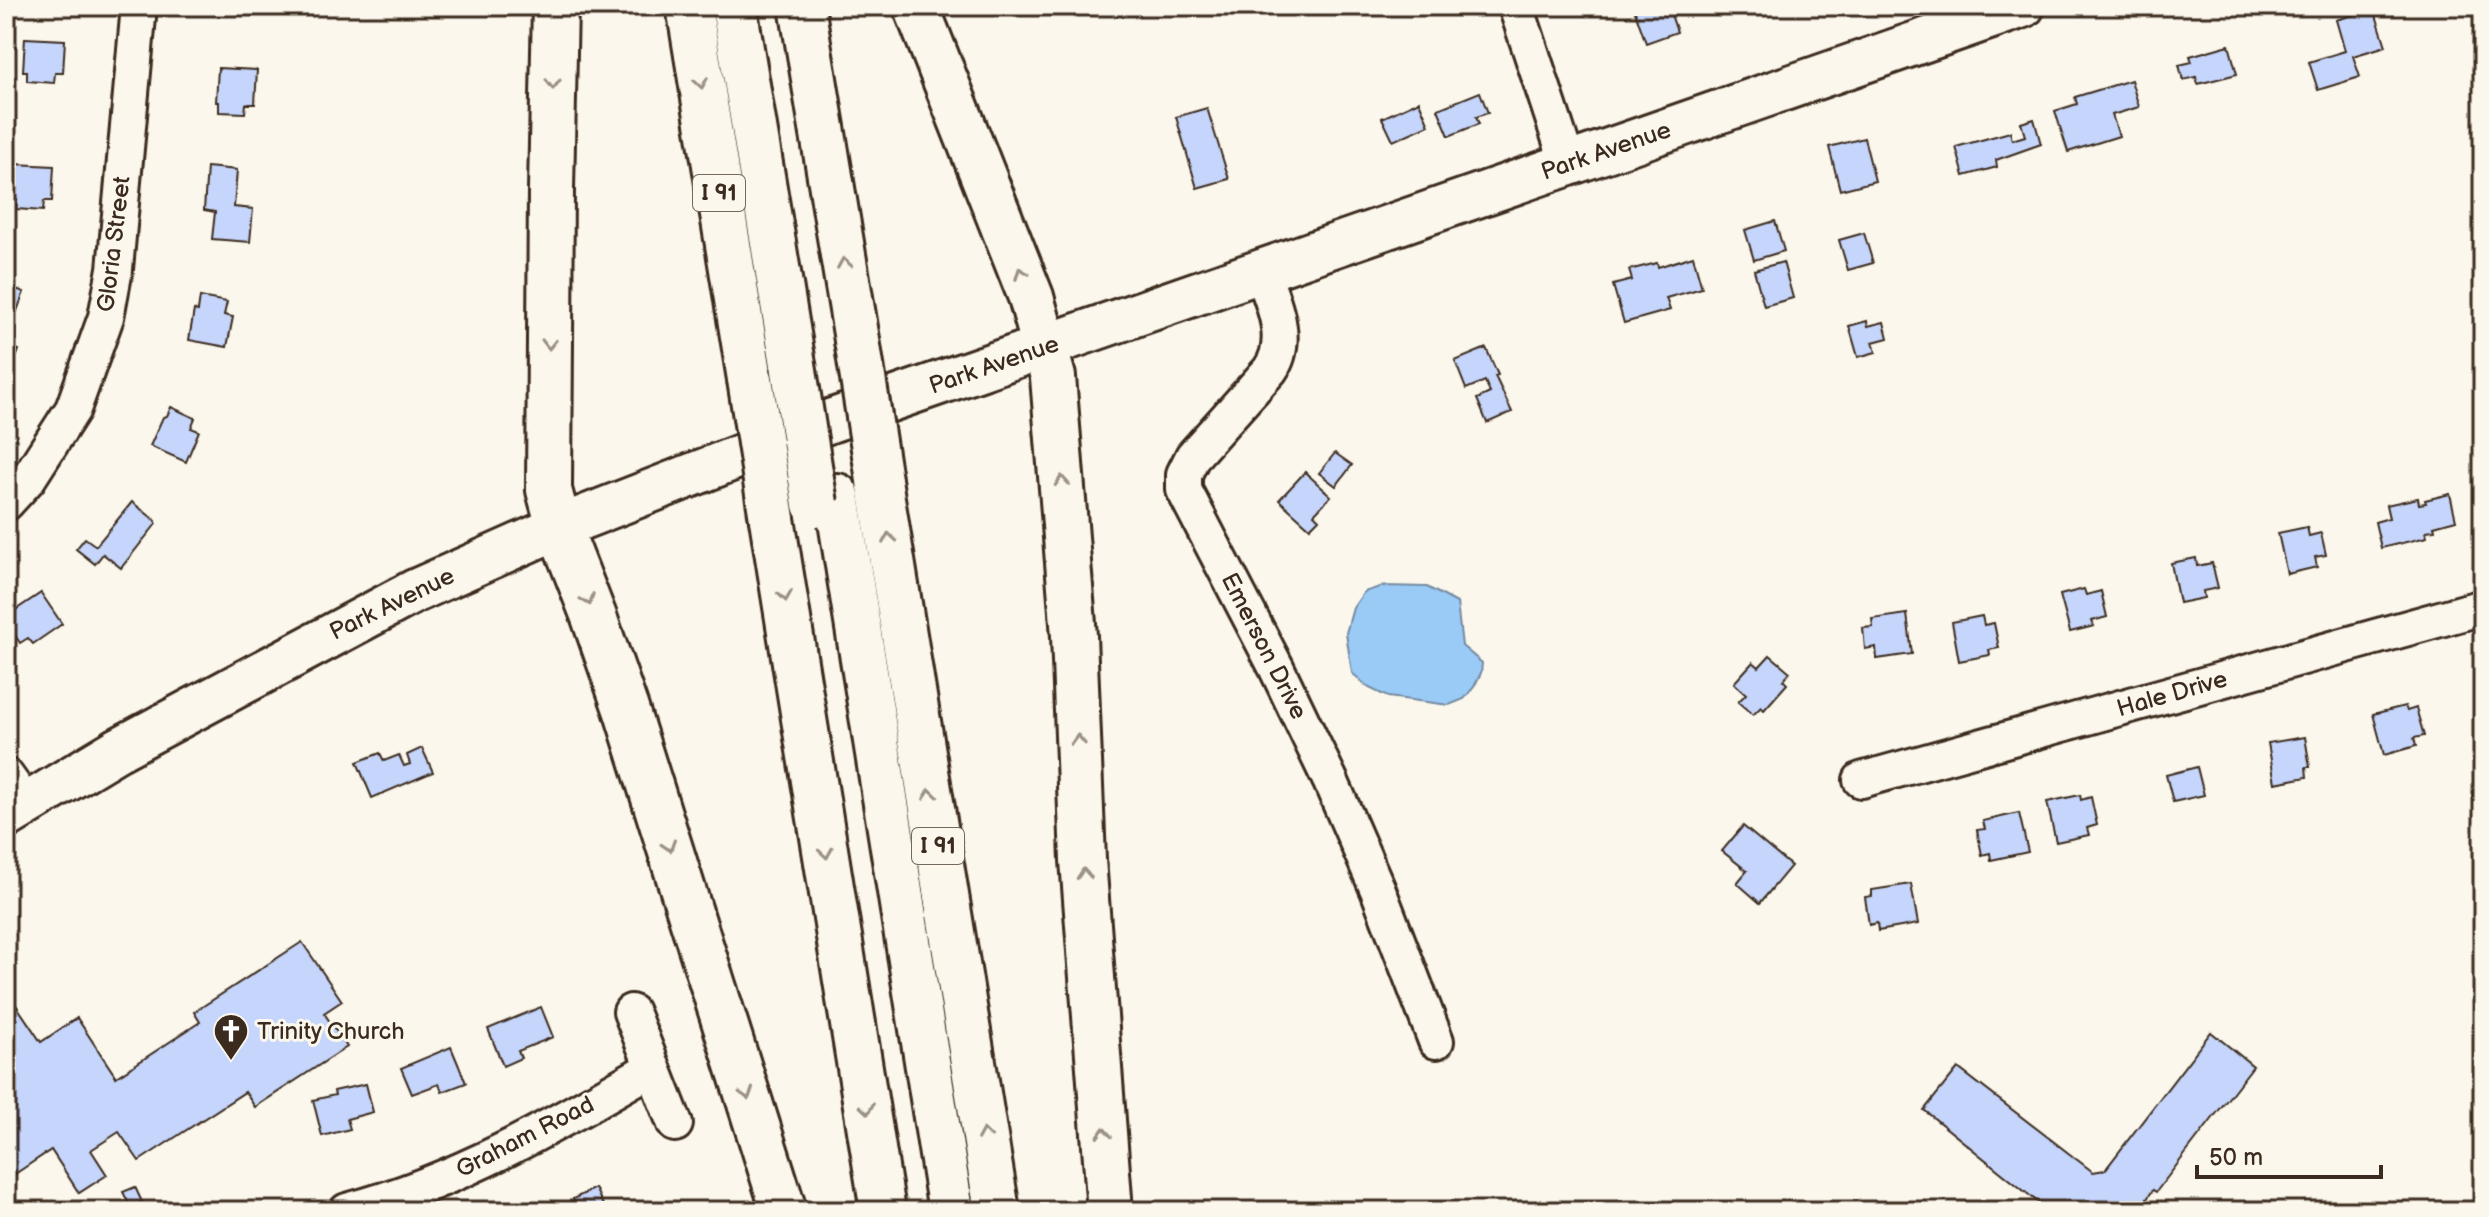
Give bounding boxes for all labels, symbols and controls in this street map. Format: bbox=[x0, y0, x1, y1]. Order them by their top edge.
one-way arrow bbox=[692, 76, 709, 90]
one-way arrow bbox=[545, 78, 562, 91]
street label: Park Avenue bbox=[1537, 115, 1675, 187]
street label: Gloria Street bbox=[91, 174, 137, 314]
road number: I 91 bbox=[693, 175, 745, 211]
one-way arrow bbox=[837, 257, 854, 270]
one-way arrow bbox=[1014, 267, 1031, 281]
street label: Park Avenue bbox=[925, 329, 1063, 401]
one-way arrow bbox=[540, 338, 558, 351]
one-way arrow bbox=[1054, 474, 1071, 487]
one-way arrow bbox=[881, 531, 898, 544]
street label: Park Avenue bbox=[325, 561, 459, 647]
street label: Emerson Drive bbox=[1215, 568, 1313, 724]
one-way arrow bbox=[775, 589, 792, 603]
one-way arrow bbox=[578, 592, 594, 606]
street label: Hale Drive bbox=[2113, 664, 2231, 724]
one-way arrow bbox=[1069, 733, 1086, 746]
one-way arrow bbox=[922, 787, 939, 801]
road number: I 91 bbox=[912, 828, 964, 864]
one-way arrow bbox=[660, 839, 676, 853]
one-way arrow bbox=[817, 846, 834, 860]
one-way arrow bbox=[1076, 867, 1093, 880]
church icon: Trinity Church bbox=[212, 1012, 250, 1062]
place label: Trinity Church bbox=[257, 1017, 405, 1046]
one-way arrow bbox=[738, 1087, 754, 1101]
street label: Graham Road bbox=[451, 1090, 599, 1184]
one-way arrow bbox=[858, 1103, 875, 1116]
one-way arrow bbox=[1096, 1126, 1113, 1139]
one-way arrow bbox=[976, 1127, 993, 1141]
scale bar bbox=[2197, 1129, 2381, 1179]
text: 50 m bbox=[2209, 1143, 2263, 1172]

